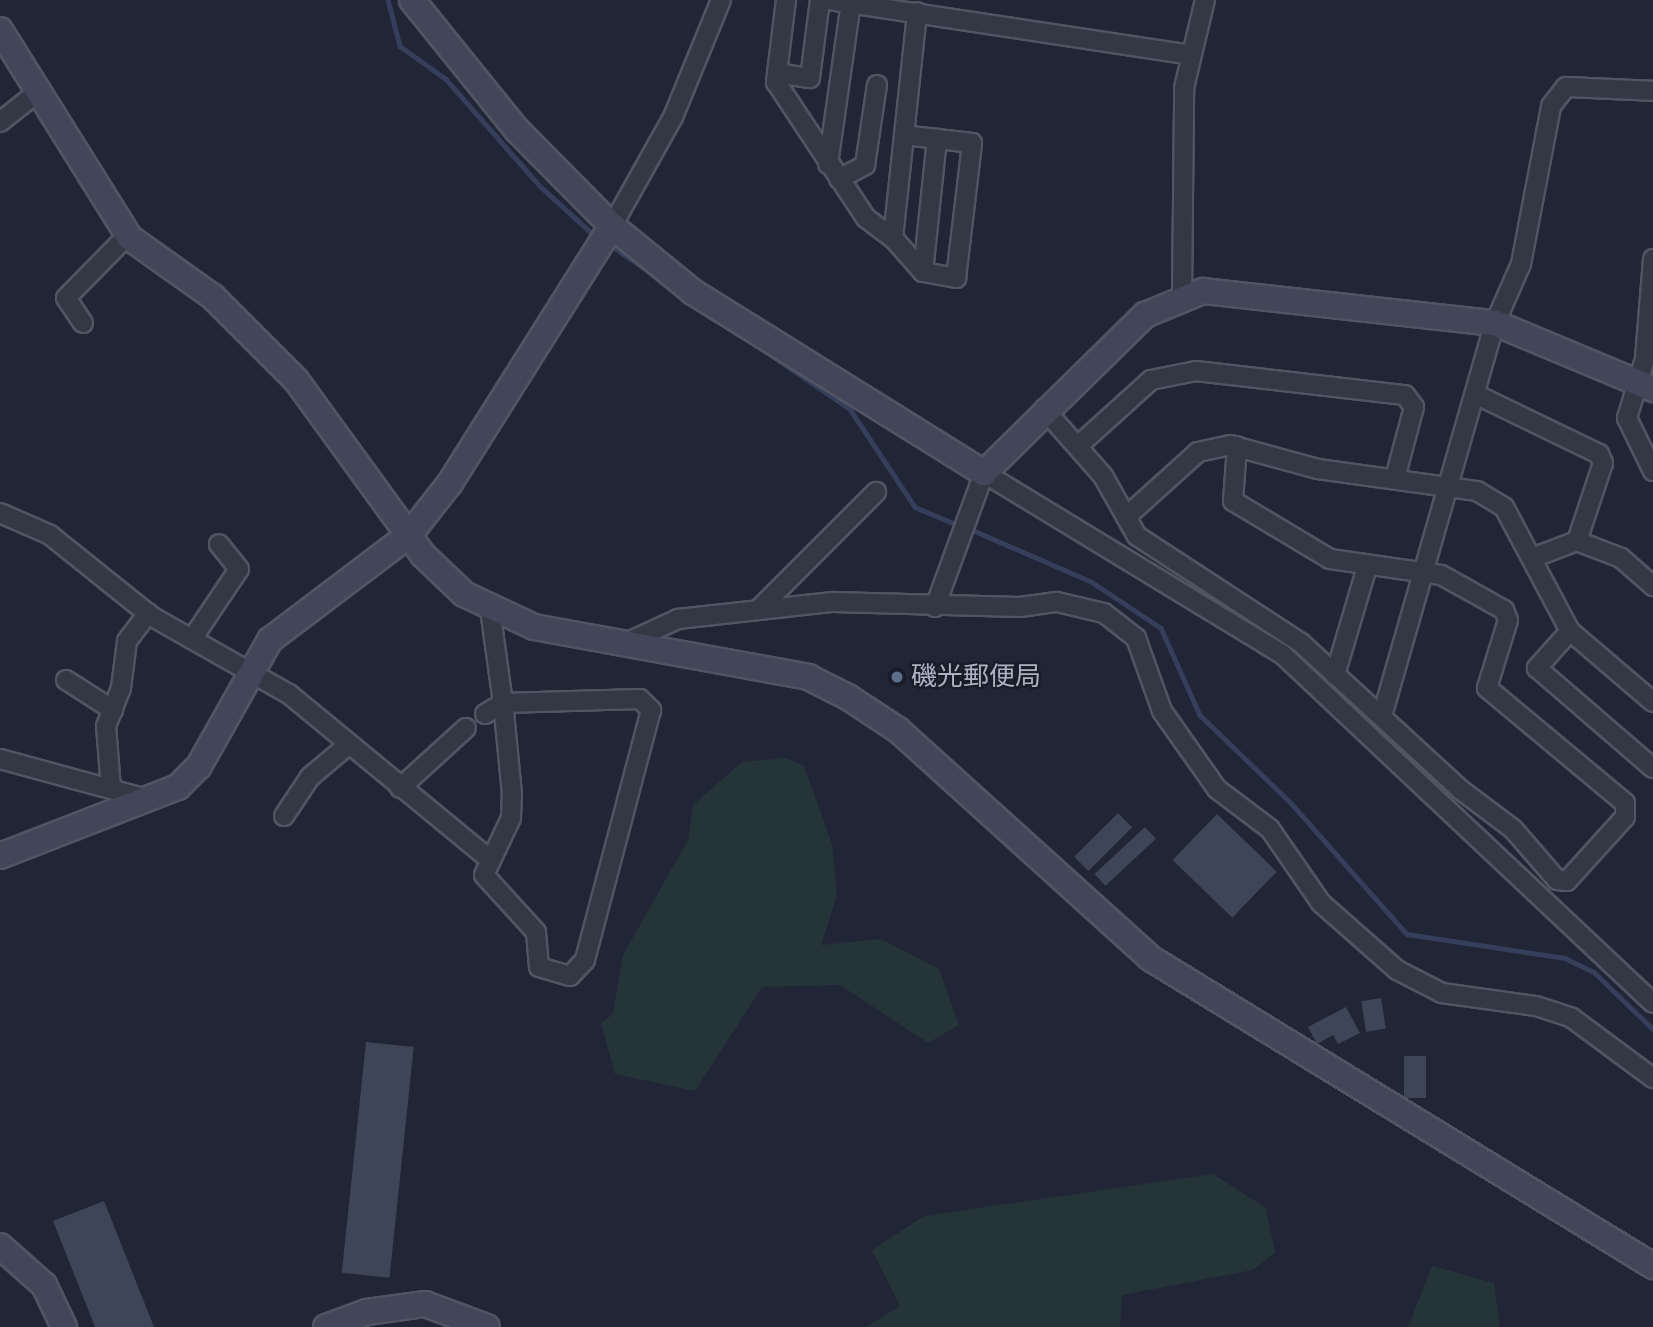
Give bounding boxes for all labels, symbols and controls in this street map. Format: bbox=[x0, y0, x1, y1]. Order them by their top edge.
place label: 磯光郵便局 bbox=[911, 661, 1041, 693]
marker: 磯光郵便局 bbox=[889, 669, 905, 685]

